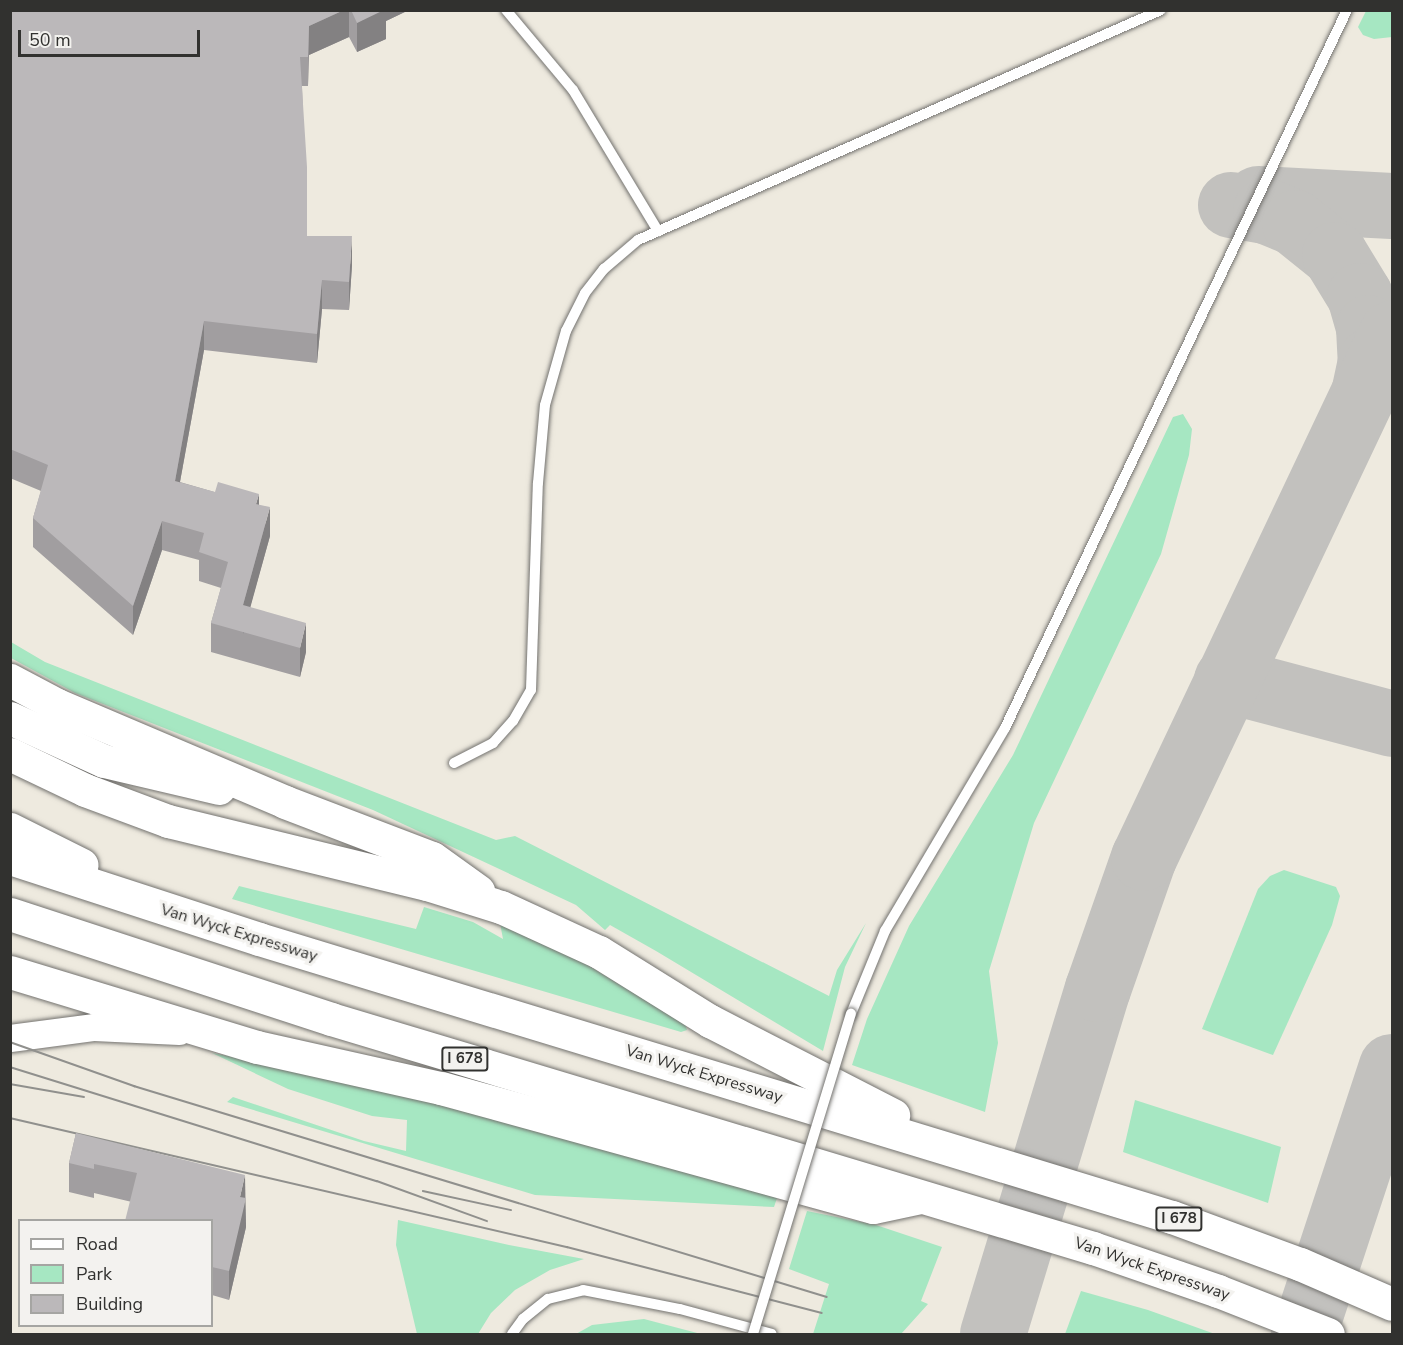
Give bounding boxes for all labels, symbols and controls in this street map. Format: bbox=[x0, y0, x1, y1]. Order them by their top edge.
scale bar bbox=[21, 18, 202, 56]
text: 50 m bbox=[29, 28, 71, 52]
street label: Van Wyck Expressway bbox=[158, 900, 320, 966]
street label: Van Wyck Expressway bbox=[623, 1041, 785, 1107]
road number: I 678 bbox=[441, 1047, 489, 1071]
road number: I 678 bbox=[1155, 1207, 1203, 1231]
legend bbox=[18, 1219, 213, 1327]
text: Road bbox=[76, 1232, 118, 1256]
street label: Van Wyck Expressway bbox=[1072, 1233, 1232, 1305]
text: Park bbox=[76, 1262, 112, 1286]
text: Building bbox=[76, 1292, 143, 1316]

